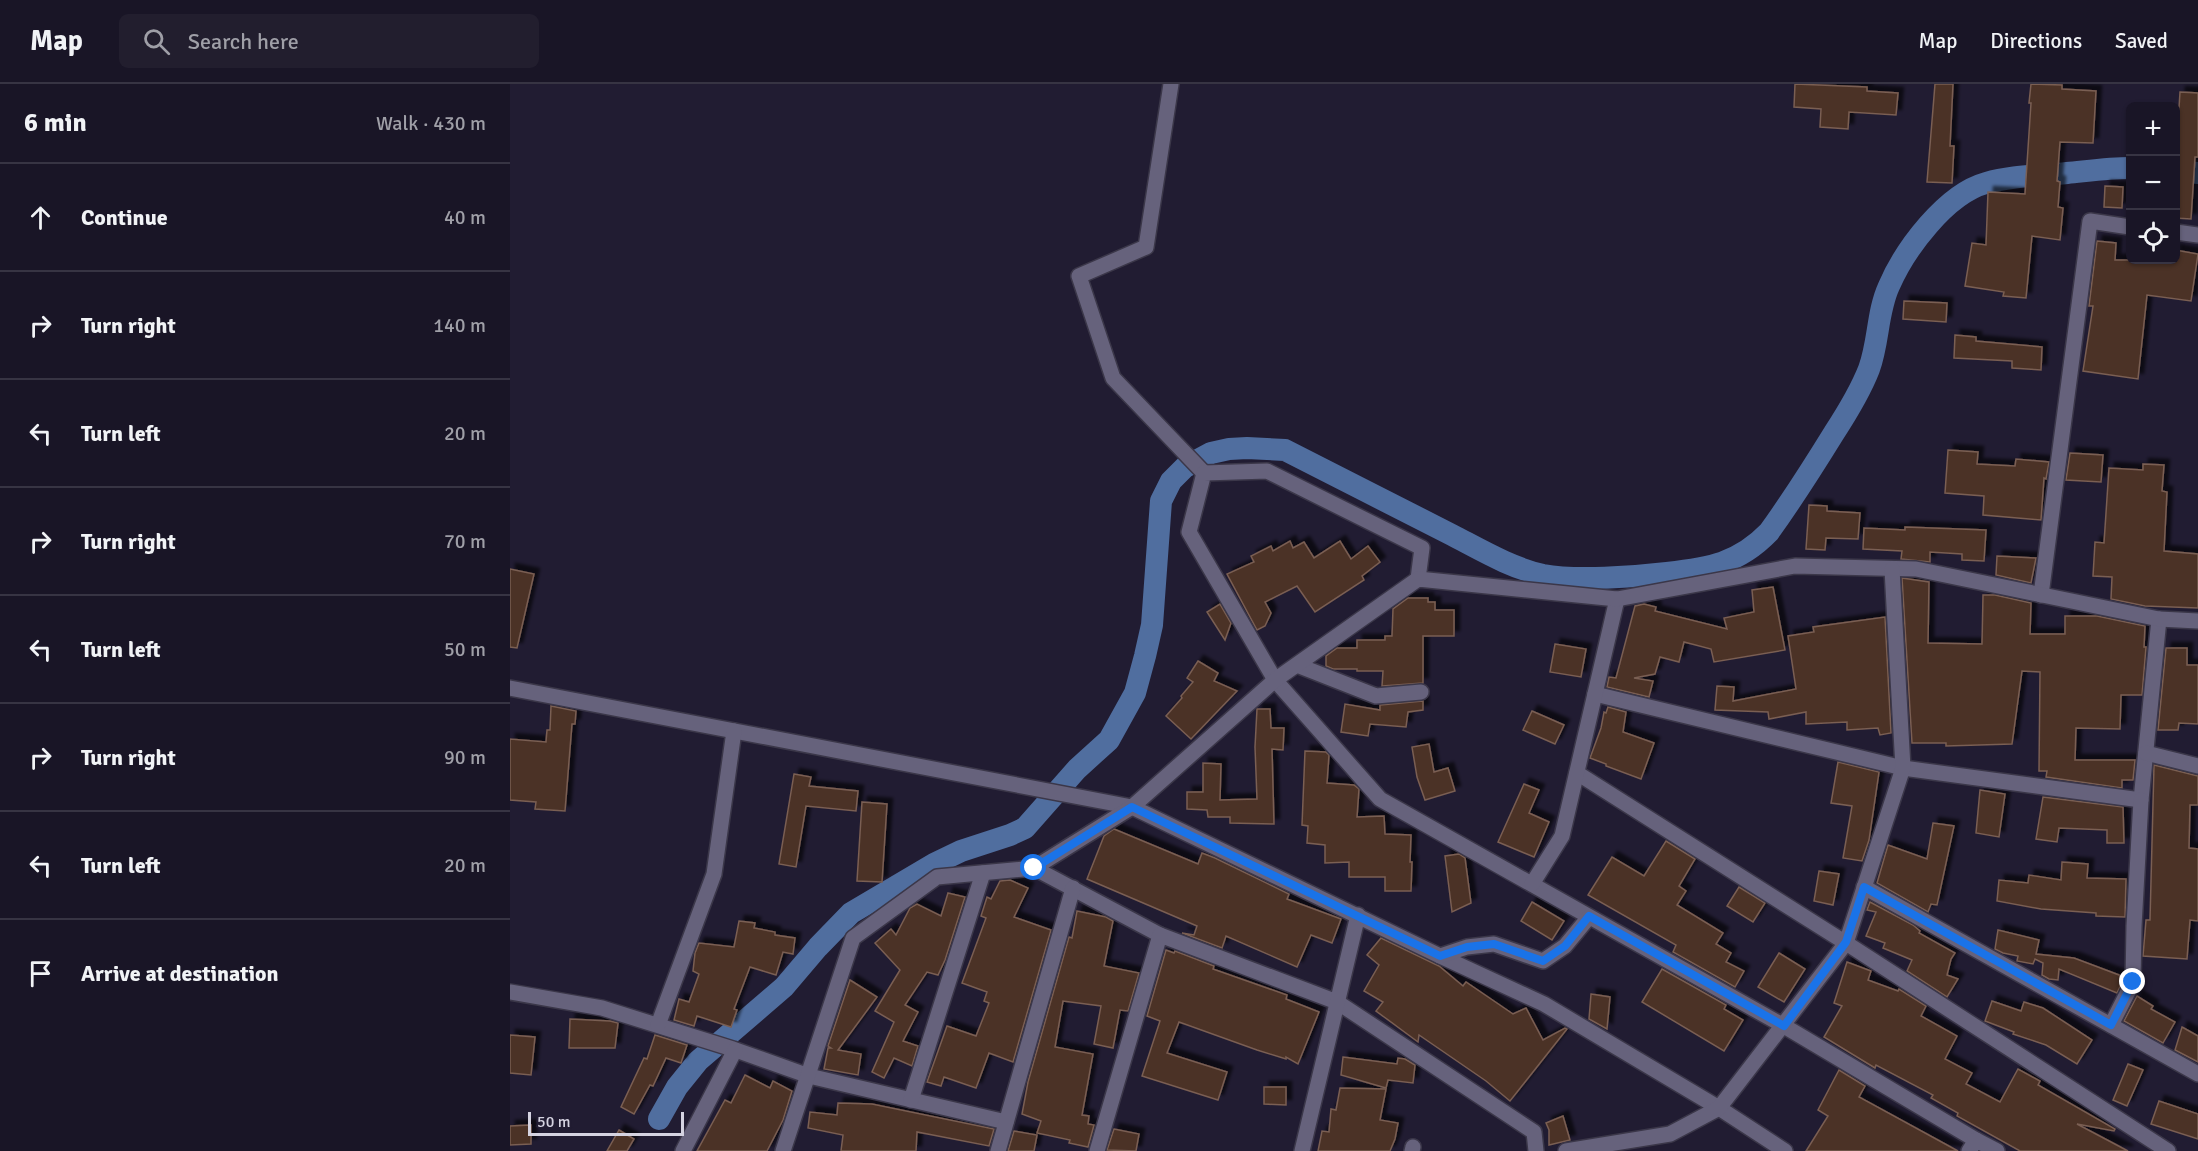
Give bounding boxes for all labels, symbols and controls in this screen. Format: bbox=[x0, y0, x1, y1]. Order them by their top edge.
search box bbox=[119, 14, 539, 68]
text: Map bbox=[30, 24, 83, 58]
icon: search bbox=[140, 25, 173, 58]
text: Search here bbox=[188, 28, 299, 55]
text: Map bbox=[1919, 28, 1957, 54]
text: Directions bbox=[1990, 28, 2082, 54]
text: Saved bbox=[2115, 28, 2168, 54]
map controls bbox=[2126, 102, 2180, 264]
button: + bbox=[2126, 102, 2180, 156]
text: 6 min bbox=[24, 107, 87, 139]
text: Walk · 430 m bbox=[376, 111, 486, 136]
button: − bbox=[2126, 156, 2180, 210]
icon: ahead bbox=[24, 201, 57, 234]
text: Continue bbox=[81, 204, 168, 231]
text: 40 m bbox=[444, 205, 486, 230]
button: locate bbox=[2126, 210, 2180, 264]
icon: right bbox=[24, 309, 57, 342]
text: Turn right bbox=[81, 312, 176, 339]
text: 140 m bbox=[433, 313, 486, 338]
icon: left bbox=[24, 417, 57, 450]
text: Turn left bbox=[81, 420, 161, 447]
text: 20 m bbox=[444, 421, 486, 446]
icon: right bbox=[24, 525, 57, 558]
text: Turn right bbox=[81, 528, 176, 555]
text: 70 m bbox=[444, 529, 486, 554]
icon: left bbox=[24, 633, 57, 666]
text: Turn left bbox=[81, 636, 161, 663]
text: 50 m bbox=[444, 637, 486, 662]
icon: right bbox=[24, 741, 57, 774]
text: Turn right bbox=[81, 744, 176, 771]
text: 90 m bbox=[444, 745, 486, 770]
icon: left bbox=[24, 849, 57, 882]
text: Turn left bbox=[81, 852, 161, 879]
text: 20 m bbox=[444, 853, 486, 878]
route start bbox=[1020, 854, 1046, 880]
icon: arrive bbox=[24, 957, 57, 990]
text: Arrive at destination bbox=[81, 960, 278, 987]
route end bbox=[2119, 968, 2145, 994]
scale bar bbox=[528, 1109, 684, 1136]
text: 50 m bbox=[537, 1112, 571, 1132]

